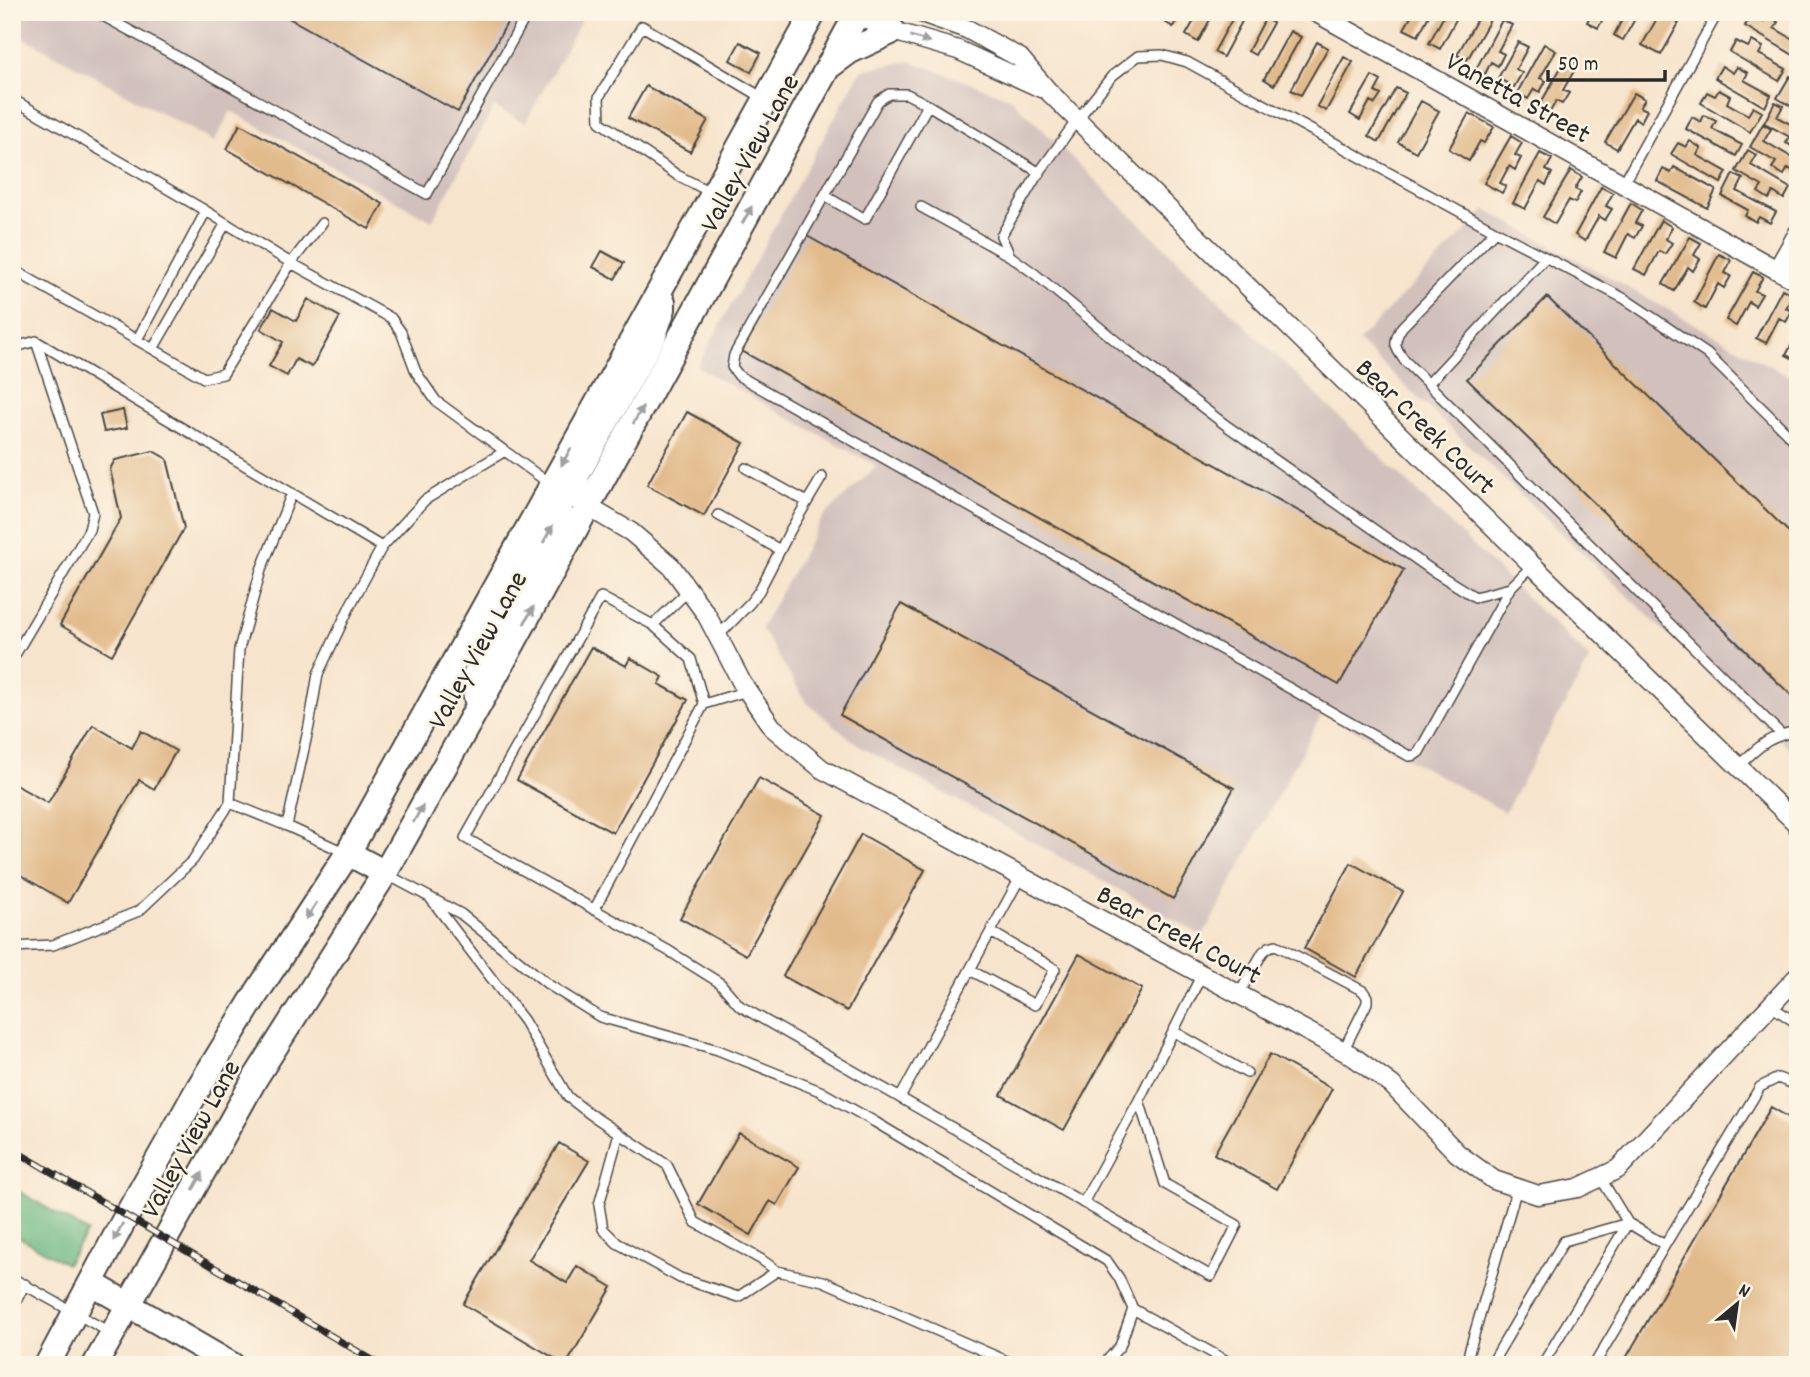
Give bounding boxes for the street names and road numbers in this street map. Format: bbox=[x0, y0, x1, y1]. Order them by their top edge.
street label: Vanetta Street bbox=[1437, 44, 1596, 157]
street label: Valley View Lane bbox=[692, 68, 812, 241]
street label: Bear Creek Court bbox=[1344, 351, 1503, 506]
street label: Valley View Lane bbox=[420, 565, 540, 738]
street label: Bear Creek Court bbox=[1088, 877, 1267, 998]
street label: Valley View Lane bbox=[133, 1054, 253, 1227]

